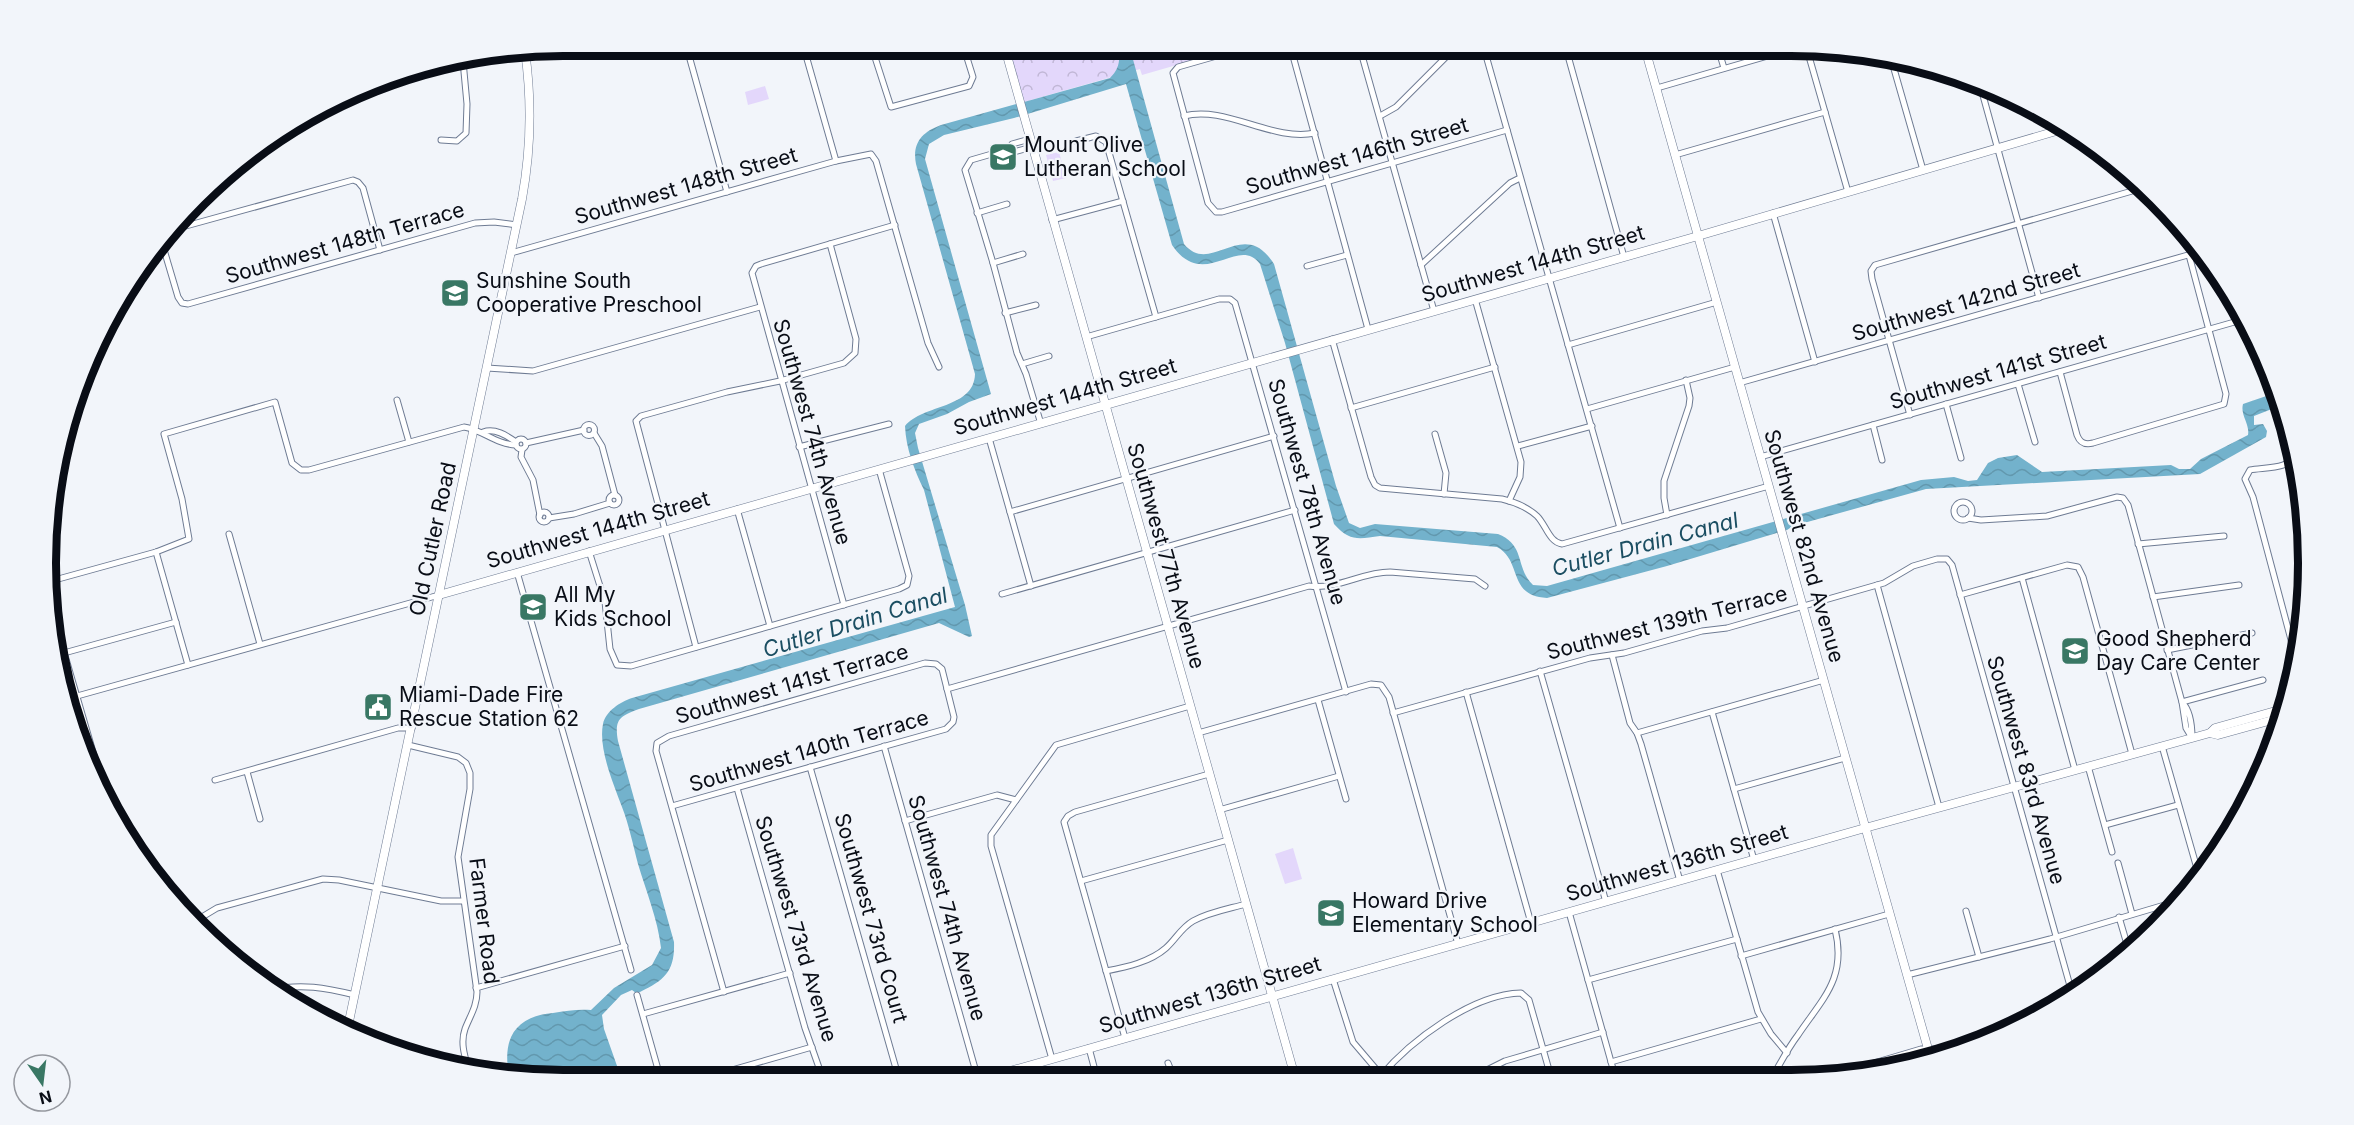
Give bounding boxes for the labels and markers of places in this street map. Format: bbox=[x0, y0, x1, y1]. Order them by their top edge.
place label: Mount Olive Lutheran School bbox=[1024, 132, 1186, 181]
school or university icon: Mount Olive Lutheran School bbox=[987, 141, 1019, 173]
place label: Sunshine South Cooperative Preschool bbox=[476, 268, 702, 317]
school or university icon: Sunshine South Cooperative Preschool bbox=[439, 277, 471, 309]
place label: All My Kids School bbox=[554, 582, 672, 631]
school or university icon: All My Kids School bbox=[517, 591, 549, 623]
place label: Good Shepherd Day Care Center bbox=[2096, 626, 2260, 675]
school or university icon: Good Shepherd Day Care Center bbox=[2059, 635, 2091, 667]
place label: Miami-Dade Fire Rescue Station 62 bbox=[399, 682, 579, 731]
public building icon: Miami-Dade Fire Rescue Station 62 bbox=[362, 691, 394, 723]
place label: Howard Drive Elementary School bbox=[1352, 888, 1538, 937]
school or university icon: Howard Drive Elementary School bbox=[1315, 897, 1347, 929]

